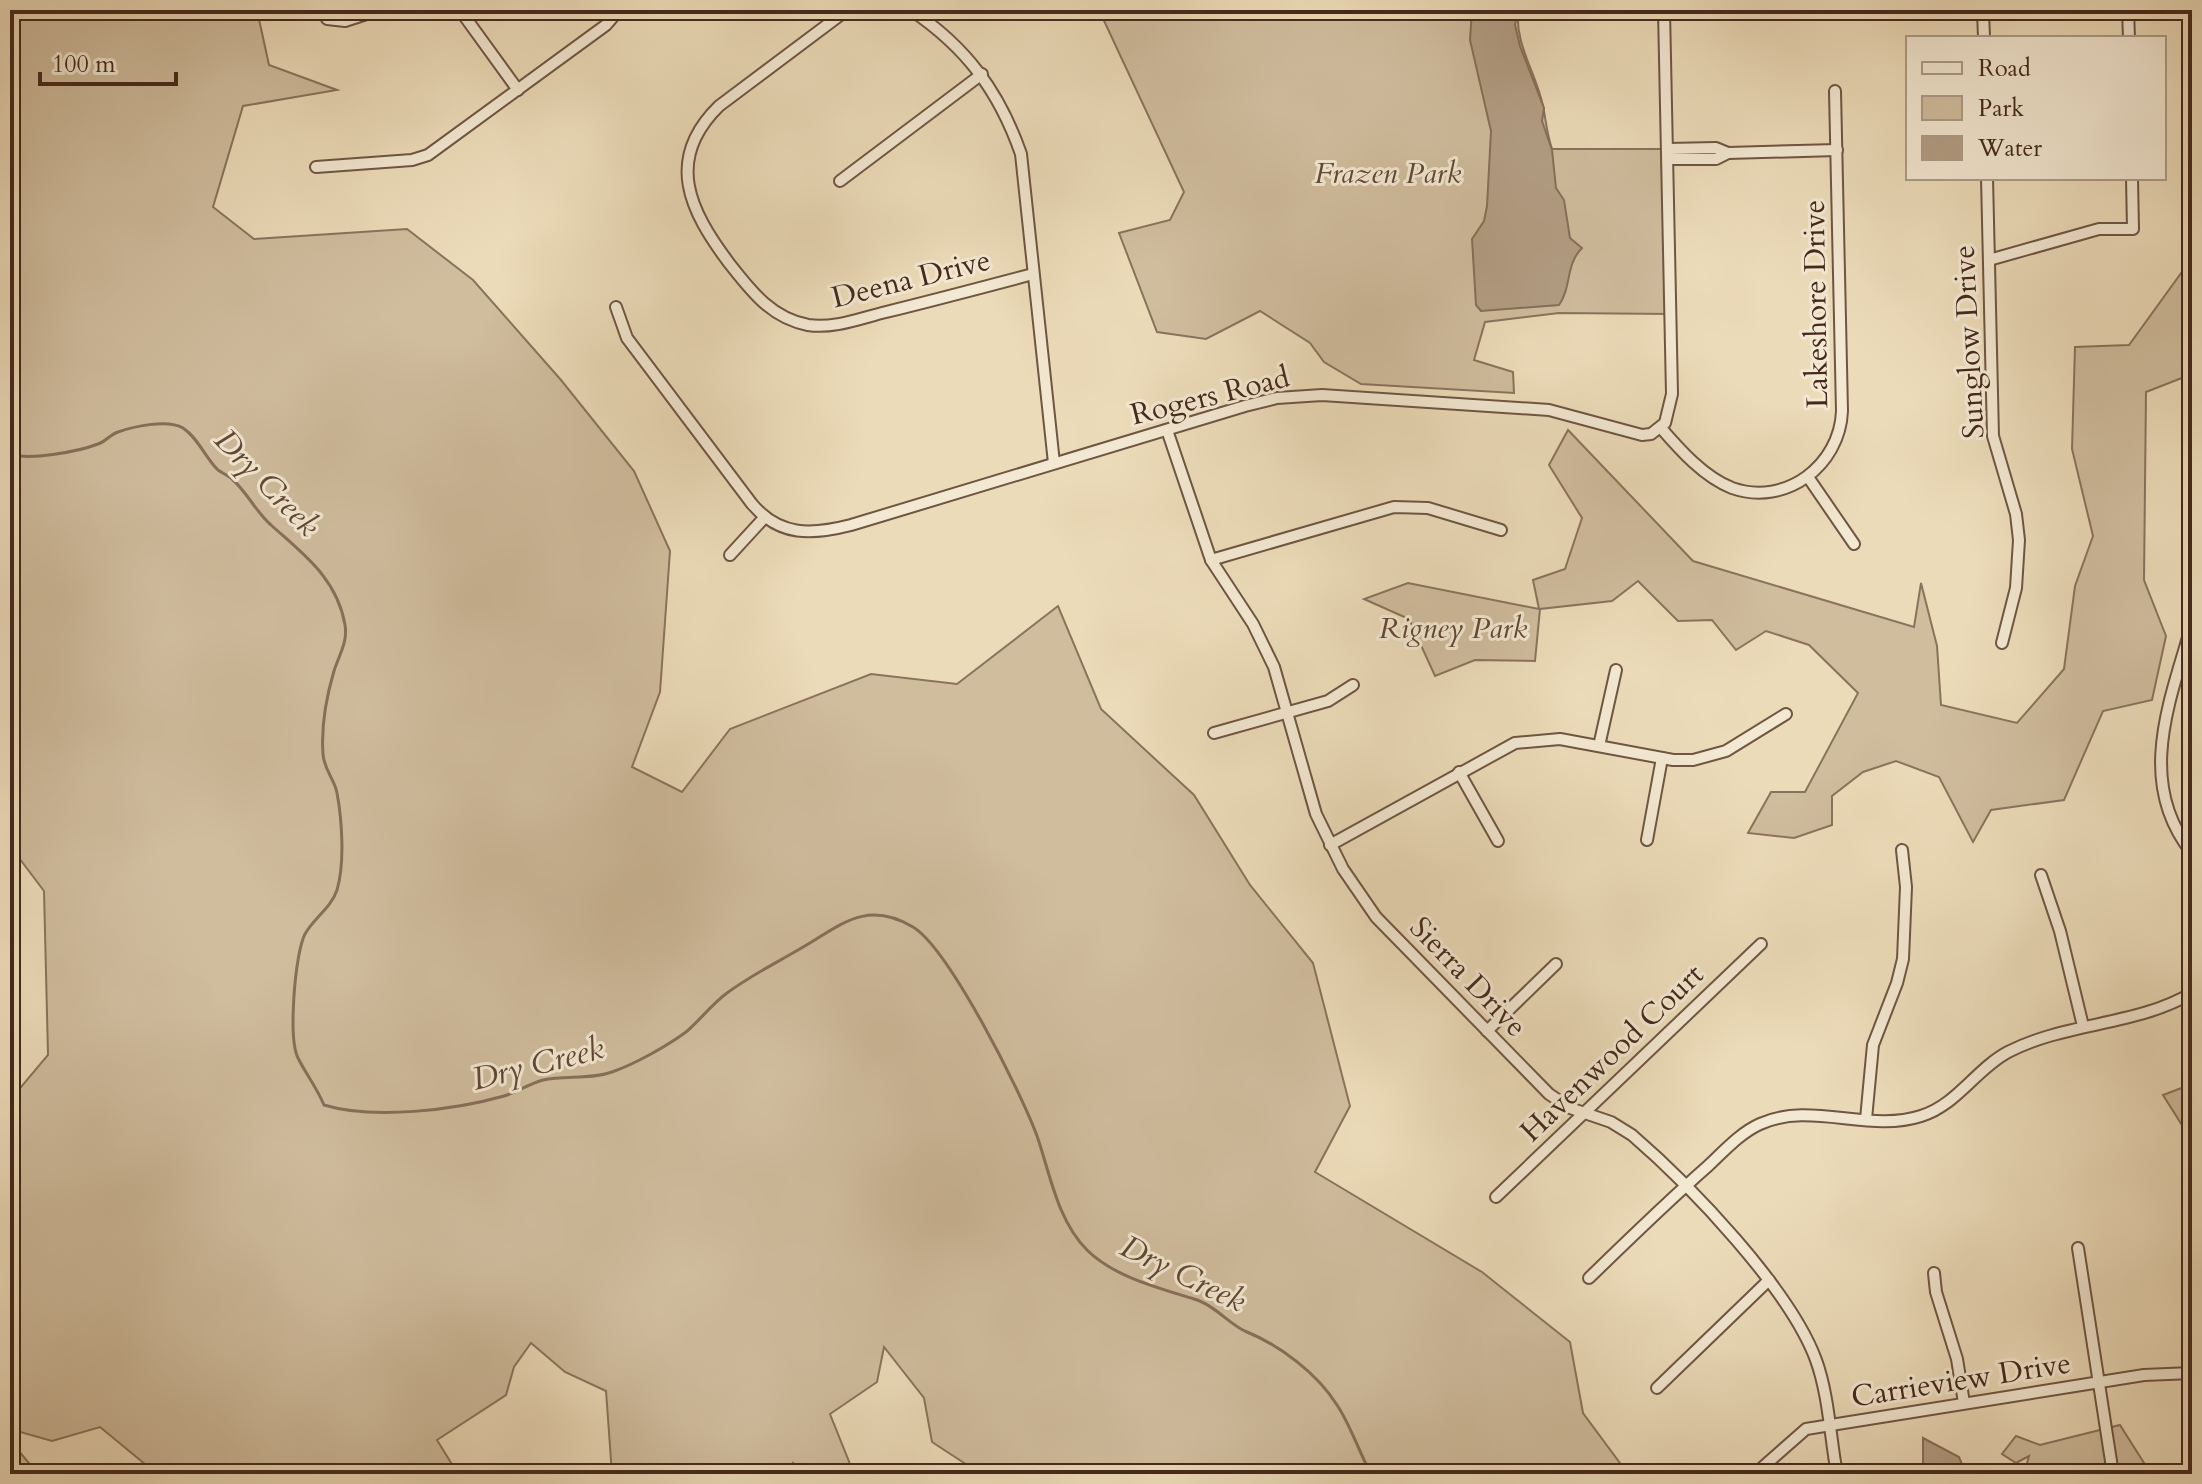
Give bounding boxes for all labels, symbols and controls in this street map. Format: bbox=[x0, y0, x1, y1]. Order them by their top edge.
scale bar bbox=[40, 36, 176, 86]
legend bbox=[1906, 36, 2166, 180]
text: 100 m bbox=[52, 48, 116, 81]
text: Road bbox=[1978, 52, 2031, 85]
text: Park bbox=[1978, 92, 2024, 125]
text: Water bbox=[1977, 132, 2042, 165]
park label: Frazen Park bbox=[1315, 153, 1462, 194]
street label: Lakeshore Drive bbox=[1794, 199, 1838, 409]
street label: Deena Drive bbox=[827, 239, 995, 319]
street label: Sunglow Drive bbox=[1943, 244, 1995, 440]
street label: Rogers Road bbox=[1126, 356, 1294, 436]
water label: Dry Creek bbox=[204, 419, 330, 547]
park label: Rigney Park bbox=[1379, 608, 1527, 649]
street label: Sierra Drive bbox=[1400, 908, 1536, 1046]
street label: Havenwood Court bbox=[1511, 954, 1713, 1151]
water label: Dry Creek bbox=[467, 1026, 609, 1102]
water label: Dry Creek bbox=[1113, 1225, 1253, 1323]
street label: Carrieview Drive bbox=[1848, 1342, 2074, 1418]

